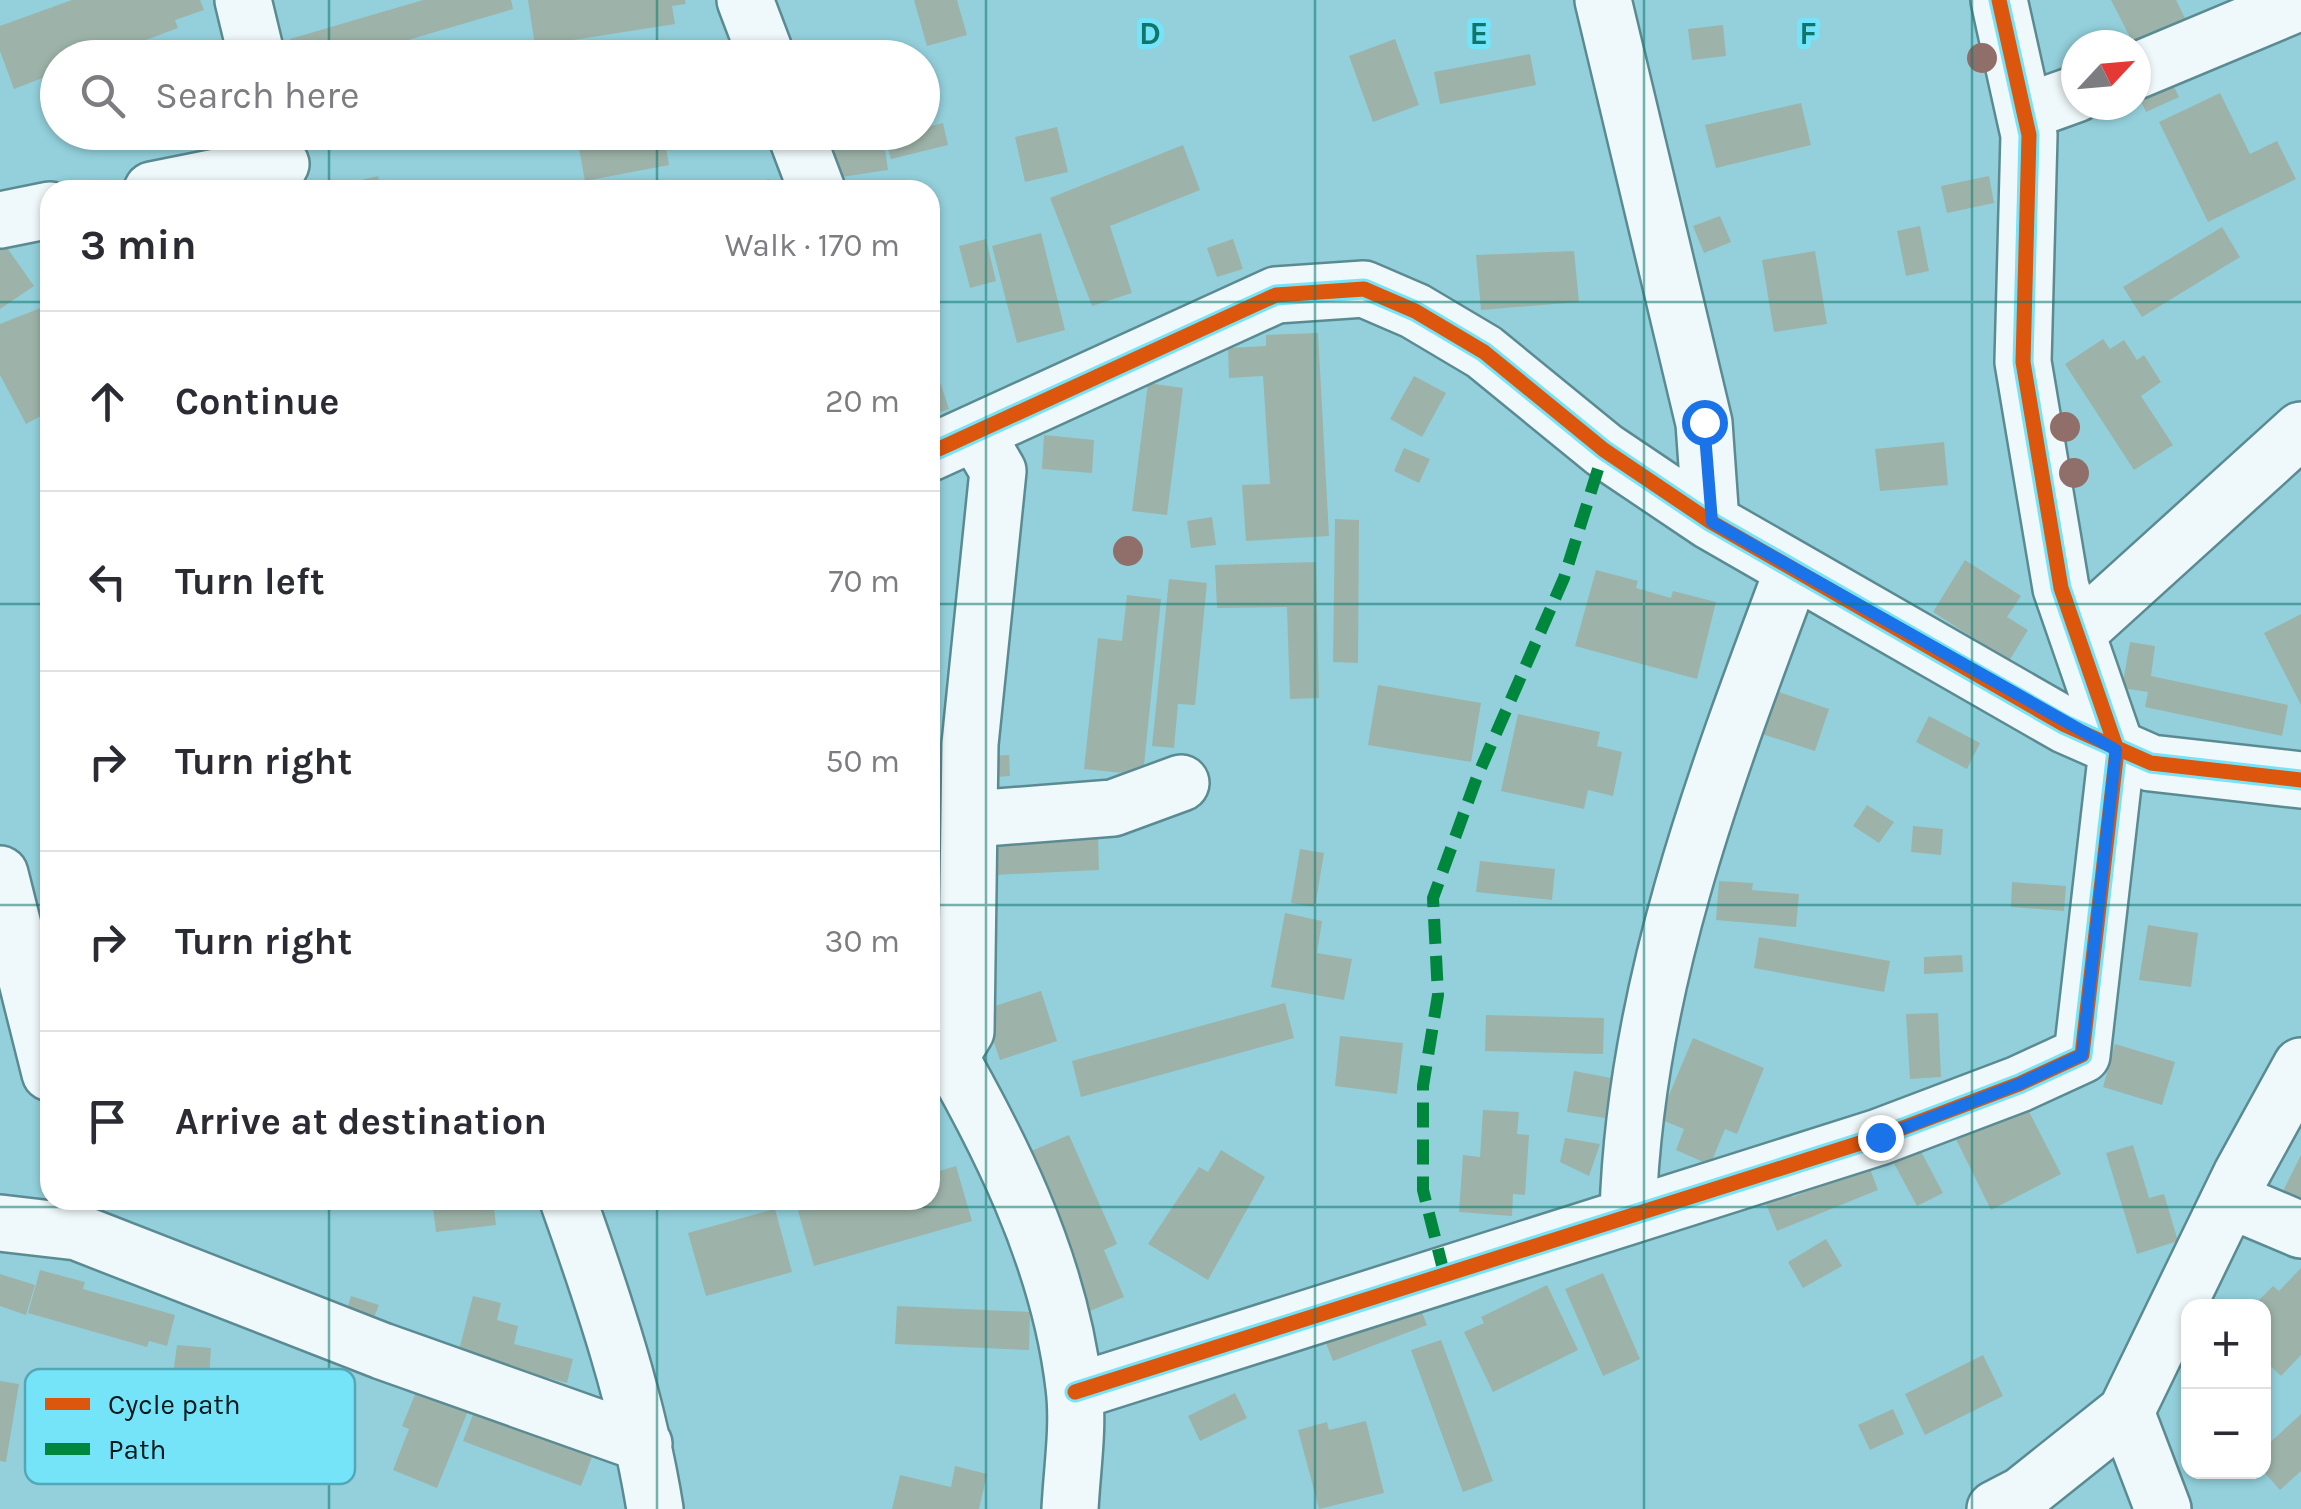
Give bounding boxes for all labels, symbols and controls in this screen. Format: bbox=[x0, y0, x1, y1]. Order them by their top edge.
text: D bbox=[1139, 15, 1161, 52]
text: E bbox=[1470, 15, 1488, 52]
text: F bbox=[1799, 15, 1817, 52]
north arrow bbox=[2061, 30, 2151, 120]
search box bbox=[40, 40, 940, 150]
icon: search bbox=[75, 68, 130, 123]
text: Search here bbox=[155, 73, 359, 118]
text: 3 min bbox=[80, 220, 197, 270]
text: Walk · 170 m bbox=[725, 227, 900, 264]
icon: ahead bbox=[80, 374, 135, 429]
text: Continue bbox=[175, 379, 339, 424]
text: 20 m bbox=[825, 383, 900, 420]
route start bbox=[1682, 400, 1728, 446]
icon: left bbox=[80, 554, 135, 609]
text: Turn left bbox=[175, 559, 325, 604]
text: 70 m bbox=[828, 563, 900, 600]
icon: right bbox=[80, 734, 135, 789]
text: Turn right bbox=[175, 739, 352, 784]
text: 50 m bbox=[825, 743, 900, 780]
icon: right bbox=[80, 914, 135, 969]
text: Turn right bbox=[175, 919, 352, 964]
text: 30 m bbox=[825, 923, 900, 960]
icon: arrive bbox=[80, 1094, 135, 1149]
text: Arrive at destination bbox=[175, 1099, 547, 1144]
route end bbox=[1858, 1115, 1904, 1161]
map controls bbox=[2181, 1299, 2271, 1479]
button: + bbox=[2181, 1299, 2271, 1389]
legend bbox=[25, 1369, 355, 1484]
text: Cycle path bbox=[108, 1388, 241, 1421]
button: − bbox=[2181, 1389, 2271, 1479]
text: Path bbox=[108, 1433, 166, 1466]

